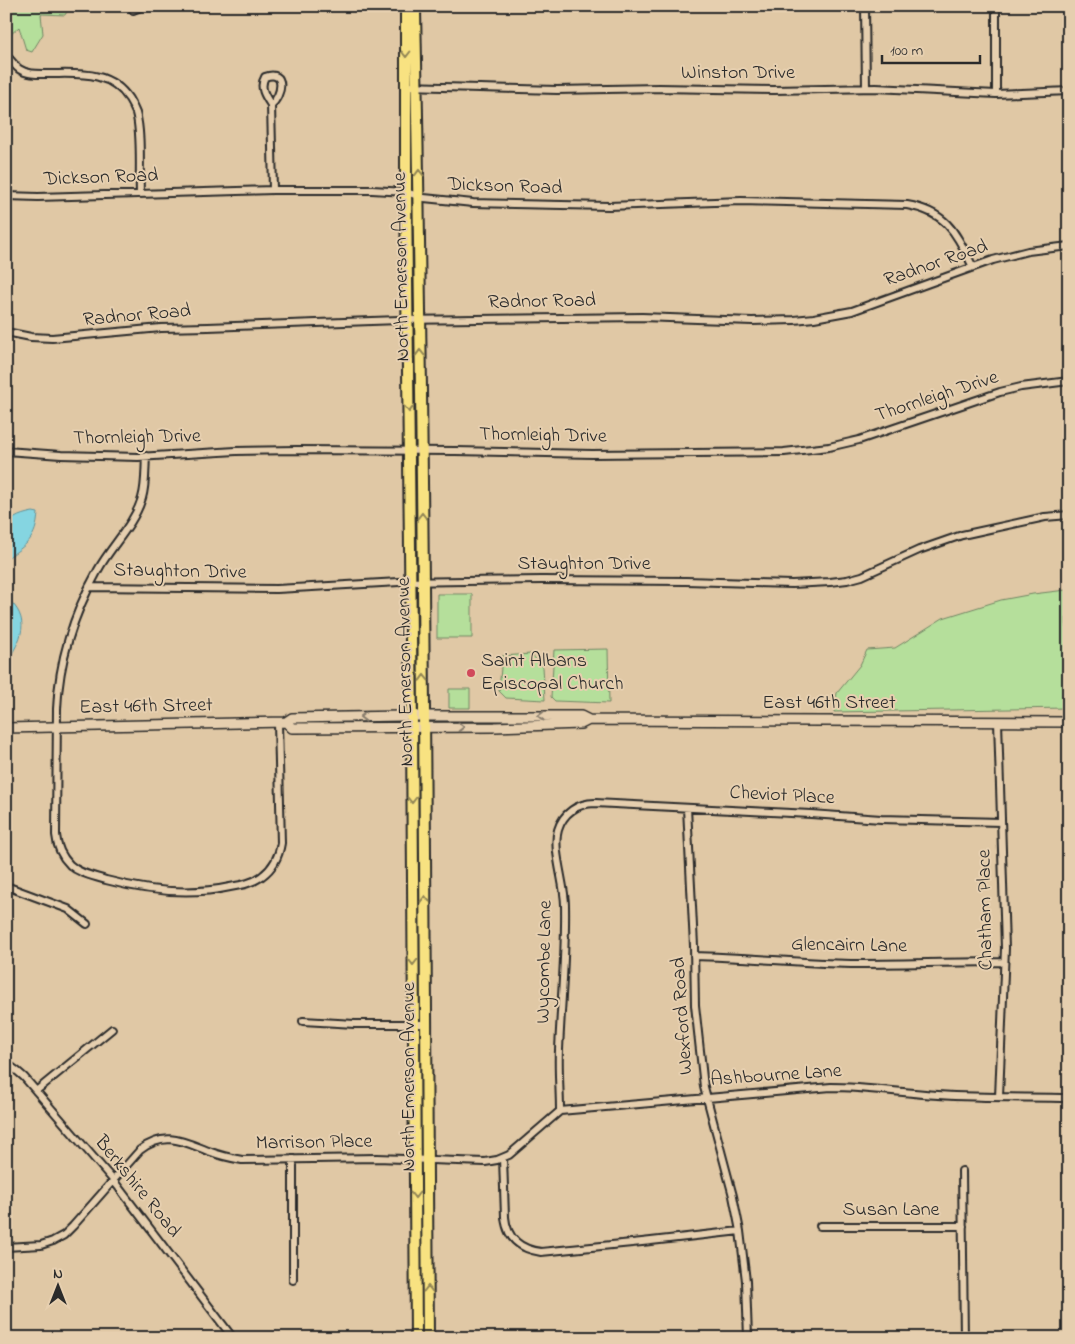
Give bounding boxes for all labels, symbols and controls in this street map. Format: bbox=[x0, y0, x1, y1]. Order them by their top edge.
scale bar bbox=[882, 32, 980, 64]
text: 100 m bbox=[890, 40, 923, 62]
one-way arrow bbox=[401, 50, 411, 58]
street label: Winston Drive bbox=[681, 59, 795, 88]
street label: Dickson Road bbox=[42, 162, 159, 195]
one-way arrow bbox=[414, 169, 424, 177]
street label: Dickson Road bbox=[446, 170, 563, 203]
street label: North Emerson Avenue bbox=[386, 172, 418, 362]
street label: Radnor Road bbox=[880, 233, 992, 295]
street label: Radnor Road bbox=[488, 287, 596, 317]
street label: Radnor Road bbox=[82, 297, 192, 335]
one-way arrow bbox=[415, 349, 425, 357]
street label: Thornleigh Drive bbox=[872, 363, 1003, 431]
one-way arrow bbox=[404, 406, 414, 413]
street label: Thornleigh Drive bbox=[479, 420, 607, 453]
street label: Thornleigh Drive bbox=[73, 422, 201, 455]
one-way arrow bbox=[417, 512, 427, 520]
street label: Staughton Drive bbox=[517, 550, 651, 580]
street label: Staughton Drive bbox=[113, 556, 247, 589]
street label: North Emerson Avenue bbox=[390, 577, 422, 767]
place label: Saint Albans Episcopal Church bbox=[481, 647, 624, 699]
marker: Saint Albans Episcopal Church bbox=[465, 667, 477, 679]
one-way arrow bbox=[418, 674, 429, 682]
street label: East 46th Street bbox=[762, 689, 896, 718]
street label: East 46th Street bbox=[79, 691, 213, 723]
one-way arrow bbox=[537, 711, 544, 721]
one-way arrow bbox=[359, 712, 366, 722]
one-way arrow bbox=[457, 722, 465, 732]
street label: Cheviot Place bbox=[729, 779, 835, 813]
one-way arrow bbox=[407, 796, 417, 804]
street label: Chatham Place bbox=[970, 849, 1002, 971]
one-way arrow bbox=[420, 895, 430, 902]
street label: Wycombe Lane bbox=[529, 900, 561, 1024]
street label: Glencairn Lane bbox=[791, 930, 907, 962]
street label: Wexford Road bbox=[664, 956, 702, 1076]
one-way arrow bbox=[408, 958, 418, 966]
street label: North Emerson Avenue bbox=[395, 982, 424, 1172]
street label: Ashbourne Lane bbox=[709, 1057, 843, 1095]
street label: Marrison Place bbox=[255, 1127, 373, 1159]
street label: Berkshire Road bbox=[86, 1129, 187, 1244]
one-way arrow bbox=[410, 1191, 420, 1199]
street label: Susan Lane bbox=[842, 1196, 940, 1225]
north arrow bbox=[32, 1262, 82, 1312]
text: N bbox=[53, 1264, 63, 1285]
one-way arrow bbox=[423, 1285, 433, 1292]

